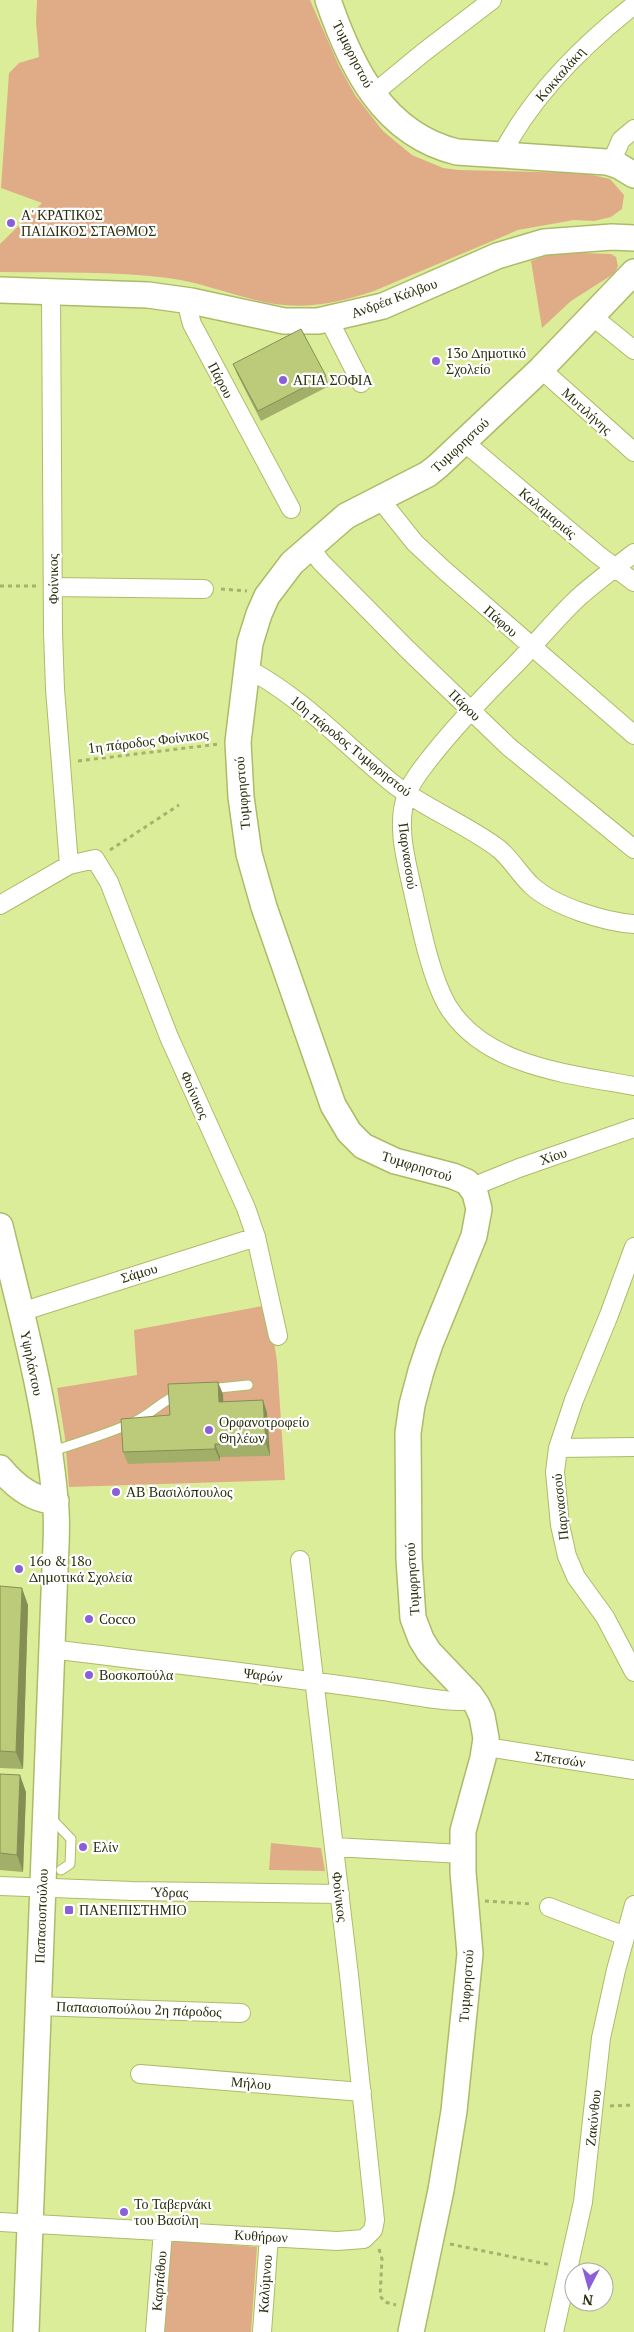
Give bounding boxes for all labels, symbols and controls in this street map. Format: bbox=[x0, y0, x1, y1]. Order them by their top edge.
street label: Τυμφρηστού bbox=[328, 17, 379, 91]
street label: Κοκκαλάκη bbox=[530, 42, 589, 105]
place label: Α' ΚΡΑΤΙΚΟΣ ΠΑΙΔΙΚΟΣ ΣΤΑΘΜΟΣ bbox=[21, 205, 156, 240]
marker: Α' ΚΡΑΤΙΚΟΣ ΠΑΙΔΙΚΟΣ ΣΤΑΘΜΟΣ bbox=[5, 217, 17, 229]
street label: Ανδρέα Κάλβου bbox=[348, 273, 440, 322]
place label: 13ο Δημοτικό Σχολείο bbox=[446, 343, 526, 378]
marker: 13ο Δημοτικό Σχολείο bbox=[430, 355, 442, 367]
street label: Πάρου bbox=[204, 358, 239, 401]
place label: ΑΓΙΑ ΣΟΦΙΑ bbox=[293, 370, 374, 389]
marker: ΑΓΙΑ ΣΟΦΙΑ bbox=[277, 374, 289, 386]
street label: Μυτιλήνης bbox=[558, 383, 617, 439]
street label: Τυμφρηστού bbox=[426, 413, 493, 476]
street label: Καλαμαριάς bbox=[515, 483, 582, 543]
street label: Φοίνικος bbox=[43, 553, 62, 604]
street label: Πάφου bbox=[480, 601, 522, 641]
street label: Πάρου bbox=[445, 684, 486, 725]
street label: 10η πάροδος Τυμφρηστού bbox=[287, 691, 416, 801]
street label: 1η πάροδος Φοίνικος bbox=[87, 724, 210, 757]
street label: Τυμφρηστού bbox=[229, 756, 254, 830]
street label: Παρνασσού bbox=[394, 821, 423, 891]
street label: Φοίνικος bbox=[177, 1068, 215, 1122]
street label: Χίου bbox=[537, 1142, 569, 1169]
street label: Τυμφρηστού bbox=[379, 1146, 455, 1185]
street label: Σάμου bbox=[118, 1258, 160, 1287]
street label: Υψηλάντου bbox=[16, 1329, 49, 1397]
place label: Ορφανοτροφείο Θηλέων bbox=[219, 1412, 309, 1447]
marker: Ορφανοτροφείο Θηλέων bbox=[203, 1424, 215, 1436]
street label: Παρνασσού bbox=[547, 1473, 572, 1541]
place label: ΑΒ Βασιλόπουλος bbox=[126, 1482, 233, 1501]
marker: ΑΒ Βασιλόπουλος bbox=[110, 1486, 122, 1498]
street label: Τυμφρηστού bbox=[399, 1542, 424, 1616]
place label: 16ο & 18ο Δημοτικά Σχολεία bbox=[29, 1551, 133, 1586]
marker: 16ο & 18ο Δημοτικά Σχολεία bbox=[13, 1563, 25, 1575]
place label: Cocco bbox=[99, 1609, 136, 1628]
marker: Cocco bbox=[83, 1613, 95, 1625]
street label: Ψαρών bbox=[242, 1663, 284, 1686]
place label: Βοσκοπούλα bbox=[99, 1665, 174, 1684]
marker: Βοσκοπούλα bbox=[83, 1669, 95, 1681]
street label: Σπετσών bbox=[533, 1746, 587, 1771]
place label: Ελίν bbox=[93, 1837, 118, 1856]
marker: Ελίν bbox=[77, 1841, 89, 1853]
street label: Παπασιοπούλου bbox=[29, 1868, 52, 1964]
street label: Φοίνικος bbox=[328, 1871, 353, 1924]
street label: Ύδρας bbox=[150, 1882, 189, 1901]
place label: ΠΑΝΕΠΙΣΤΗΜΙΟ bbox=[79, 1900, 187, 1919]
marker: ΠΑΝΕΠΙΣΤΗΜΙΟ bbox=[63, 1904, 75, 1916]
street label: Τυμφρηστού bbox=[453, 1949, 478, 2023]
street label: Παπασιοπούλου 2η πάροδος bbox=[56, 1996, 223, 2021]
street label: Μήλου bbox=[230, 2071, 272, 2094]
street label: Ζακύνθου bbox=[580, 2089, 605, 2147]
place label: Το Ταβερνάκι του Βασίλη bbox=[134, 2194, 212, 2229]
marker: Το Ταβερνάκι του Βασίλη bbox=[118, 2206, 130, 2218]
street label: Κυθήρων bbox=[234, 2225, 288, 2246]
street label: Καρπάθου bbox=[146, 2250, 171, 2312]
street label: Καλύμνου bbox=[253, 2254, 276, 2314]
north arrow bbox=[564, 2262, 614, 2312]
text: N bbox=[581, 2290, 594, 2310]

